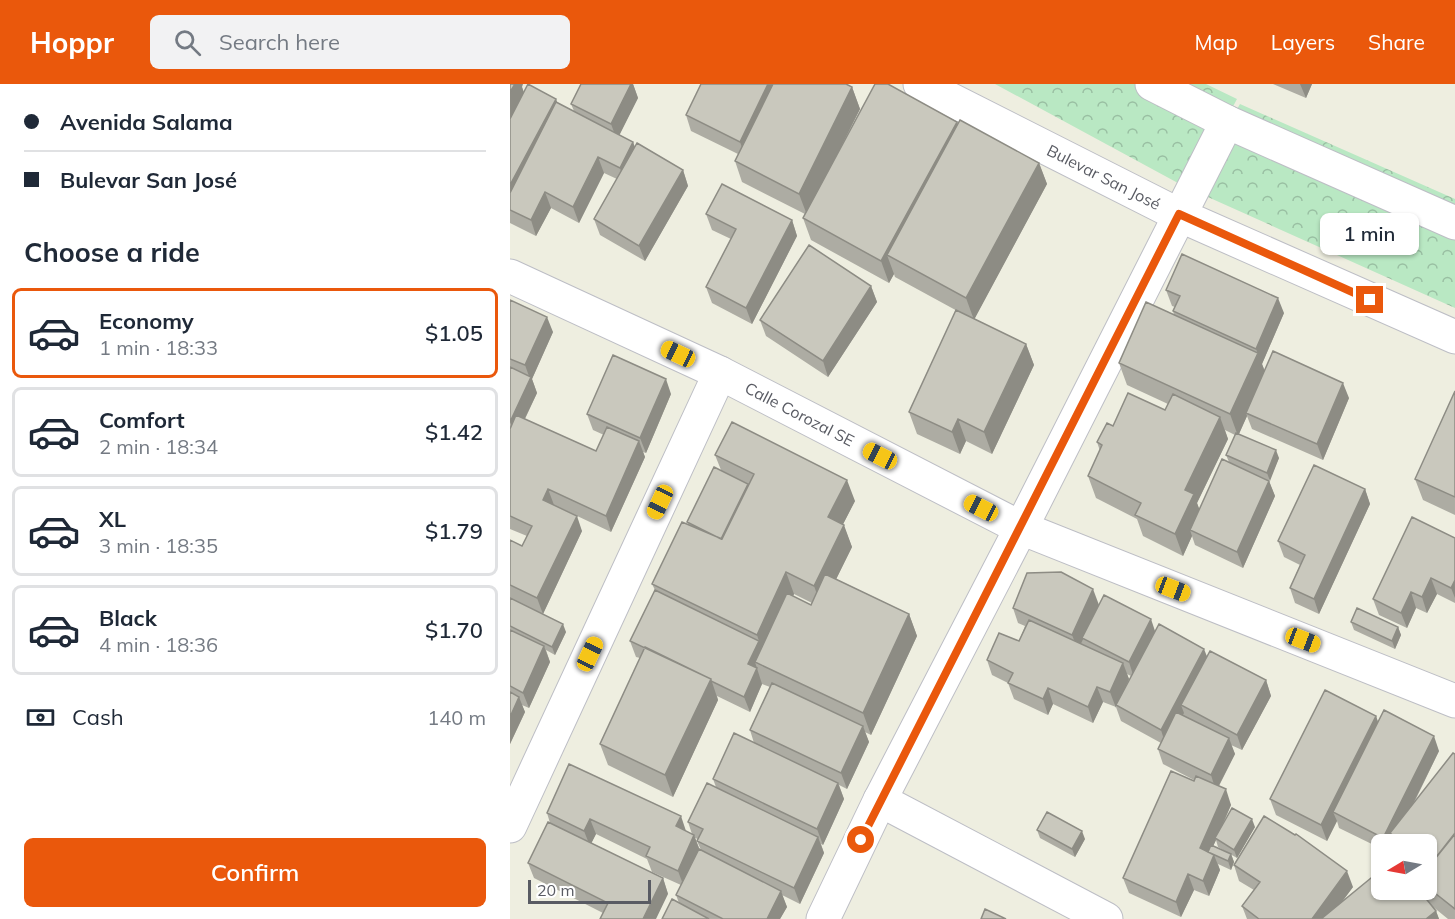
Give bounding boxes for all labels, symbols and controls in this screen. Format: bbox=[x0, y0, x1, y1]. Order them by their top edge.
search box bbox=[150, 15, 570, 69]
text: Hoppr bbox=[30, 25, 114, 60]
icon: search bbox=[171, 26, 204, 59]
text: Search here bbox=[219, 28, 340, 56]
text: Map bbox=[1195, 29, 1238, 55]
text: Layers bbox=[1271, 29, 1335, 55]
text: Share bbox=[1368, 29, 1425, 55]
text: Avenida Salama bbox=[60, 108, 233, 136]
street label: Bulevar San José bbox=[1044, 140, 1164, 214]
text: Bulevar San José bbox=[60, 166, 237, 194]
callout: 1 min bbox=[1320, 213, 1420, 255]
text: 1 min bbox=[1344, 221, 1395, 246]
text: Choose a ride bbox=[24, 235, 200, 269]
route end bbox=[1356, 286, 1383, 313]
icon: car bbox=[27, 306, 81, 360]
text: Economy bbox=[99, 307, 194, 335]
text: $1.05 bbox=[425, 319, 483, 347]
text: 1 min · 18:33 bbox=[99, 335, 218, 360]
car bbox=[658, 338, 698, 370]
street label: Calle Corozal SE bbox=[742, 378, 858, 450]
icon: car bbox=[27, 405, 81, 459]
text: Comfort bbox=[99, 406, 185, 434]
text: $1.42 bbox=[425, 418, 483, 446]
text: 2 min · 18:34 bbox=[99, 434, 218, 459]
car bbox=[860, 440, 900, 472]
car bbox=[644, 482, 676, 522]
car bbox=[961, 492, 1001, 524]
icon: car bbox=[27, 504, 81, 558]
text: XL bbox=[99, 505, 126, 533]
text: $1.79 bbox=[425, 517, 483, 545]
text: 3 min · 18:35 bbox=[99, 533, 218, 558]
car bbox=[1153, 574, 1193, 604]
icon: car bbox=[27, 603, 81, 657]
text: Black bbox=[99, 604, 157, 632]
text: $1.70 bbox=[425, 616, 483, 644]
car bbox=[1283, 625, 1323, 655]
text: 4 min · 18:36 bbox=[99, 632, 218, 657]
car bbox=[574, 634, 606, 674]
icon: cash bbox=[24, 701, 57, 734]
text: Cash bbox=[72, 703, 124, 731]
text: 140 m bbox=[427, 705, 486, 730]
route start bbox=[847, 826, 874, 853]
north arrow bbox=[1371, 834, 1437, 900]
map controls bbox=[1371, 834, 1437, 900]
button: Confirm bbox=[24, 838, 486, 907]
scale bar bbox=[528, 877, 651, 904]
text: 20 m bbox=[537, 880, 574, 900]

